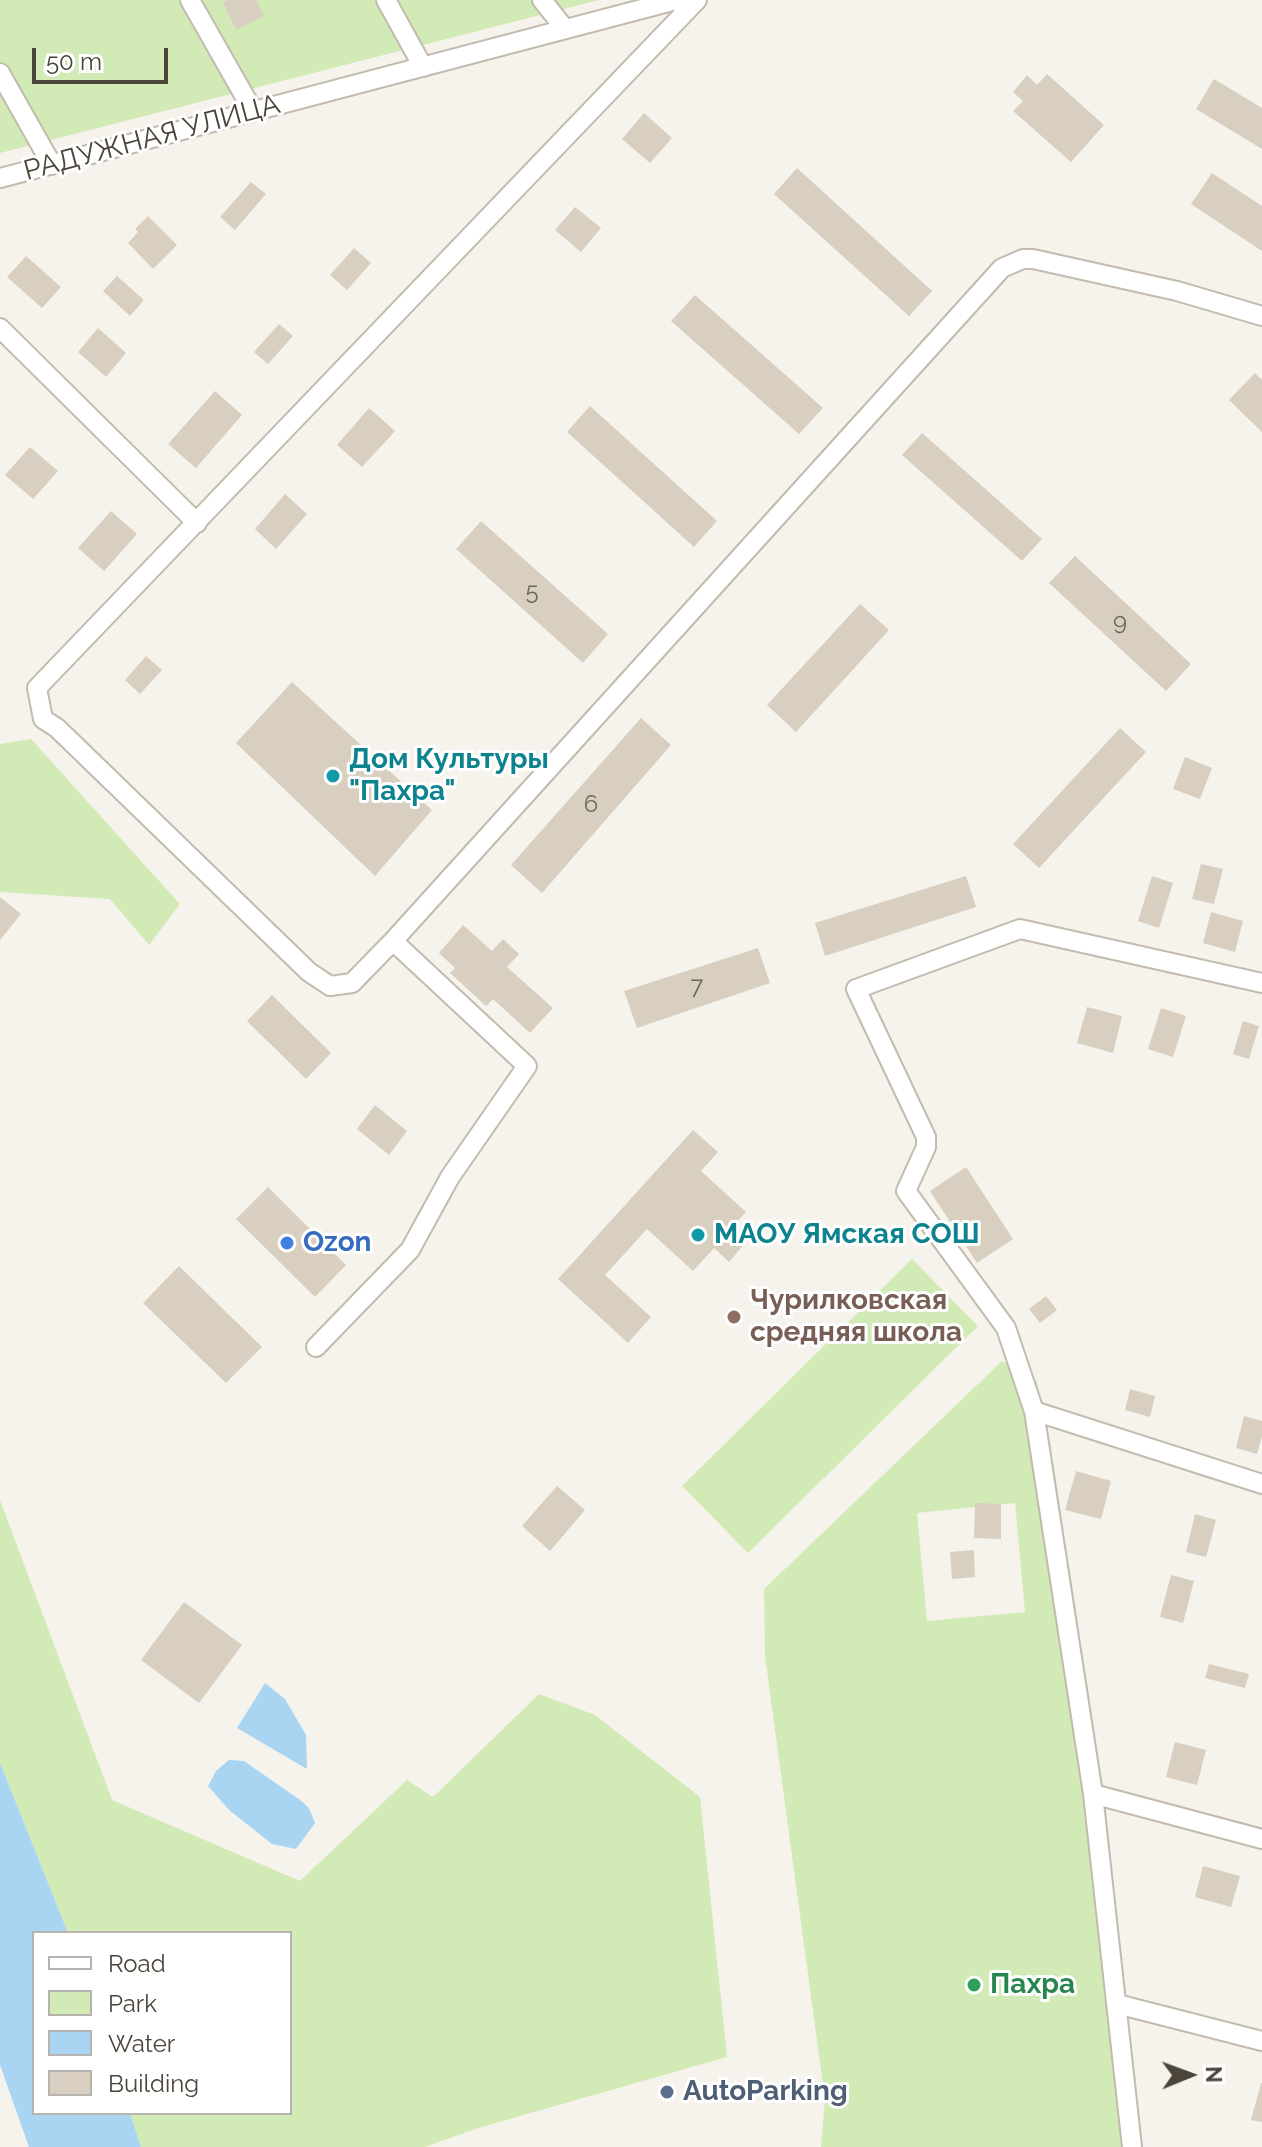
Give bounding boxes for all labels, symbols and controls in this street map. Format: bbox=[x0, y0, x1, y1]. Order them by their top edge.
scale bar bbox=[36, 32, 172, 82]
text: 50 m bbox=[46, 47, 102, 76]
street label: РАДУЖНАЯ УЛИЦА bbox=[20, 88, 284, 188]
house number: 5 bbox=[525, 578, 539, 606]
house number: 9 bbox=[1113, 609, 1127, 637]
place label: Дом Культуры "Пахра" bbox=[349, 743, 549, 809]
marker: Дом Культуры "Пахра" bbox=[324, 767, 342, 785]
house number: 6 bbox=[584, 791, 598, 819]
house number: 7 bbox=[691, 973, 703, 1001]
place label: МАОУ Ямская СОШ bbox=[714, 1218, 980, 1252]
place label: Ozon bbox=[303, 1226, 372, 1260]
marker: МАОУ Ямская СОШ bbox=[689, 1226, 707, 1244]
marker: Ozon bbox=[278, 1234, 296, 1252]
place label: Чурилковская средняя школа bbox=[750, 1284, 962, 1350]
marker: Чурилковская средняя школа bbox=[725, 1308, 743, 1326]
legend bbox=[32, 1931, 292, 2115]
text: Road bbox=[108, 1949, 166, 1978]
place label: Пахра bbox=[990, 1968, 1075, 2002]
marker: Пахра bbox=[965, 1976, 983, 1994]
text: Park bbox=[108, 1989, 157, 2018]
text: Water bbox=[108, 2029, 175, 2058]
north arrow bbox=[1150, 2035, 1230, 2115]
text: N bbox=[1201, 2066, 1227, 2083]
text: Building bbox=[108, 2069, 199, 2098]
place label: AutoParking bbox=[683, 2075, 848, 2109]
marker: AutoParking bbox=[658, 2083, 676, 2101]

